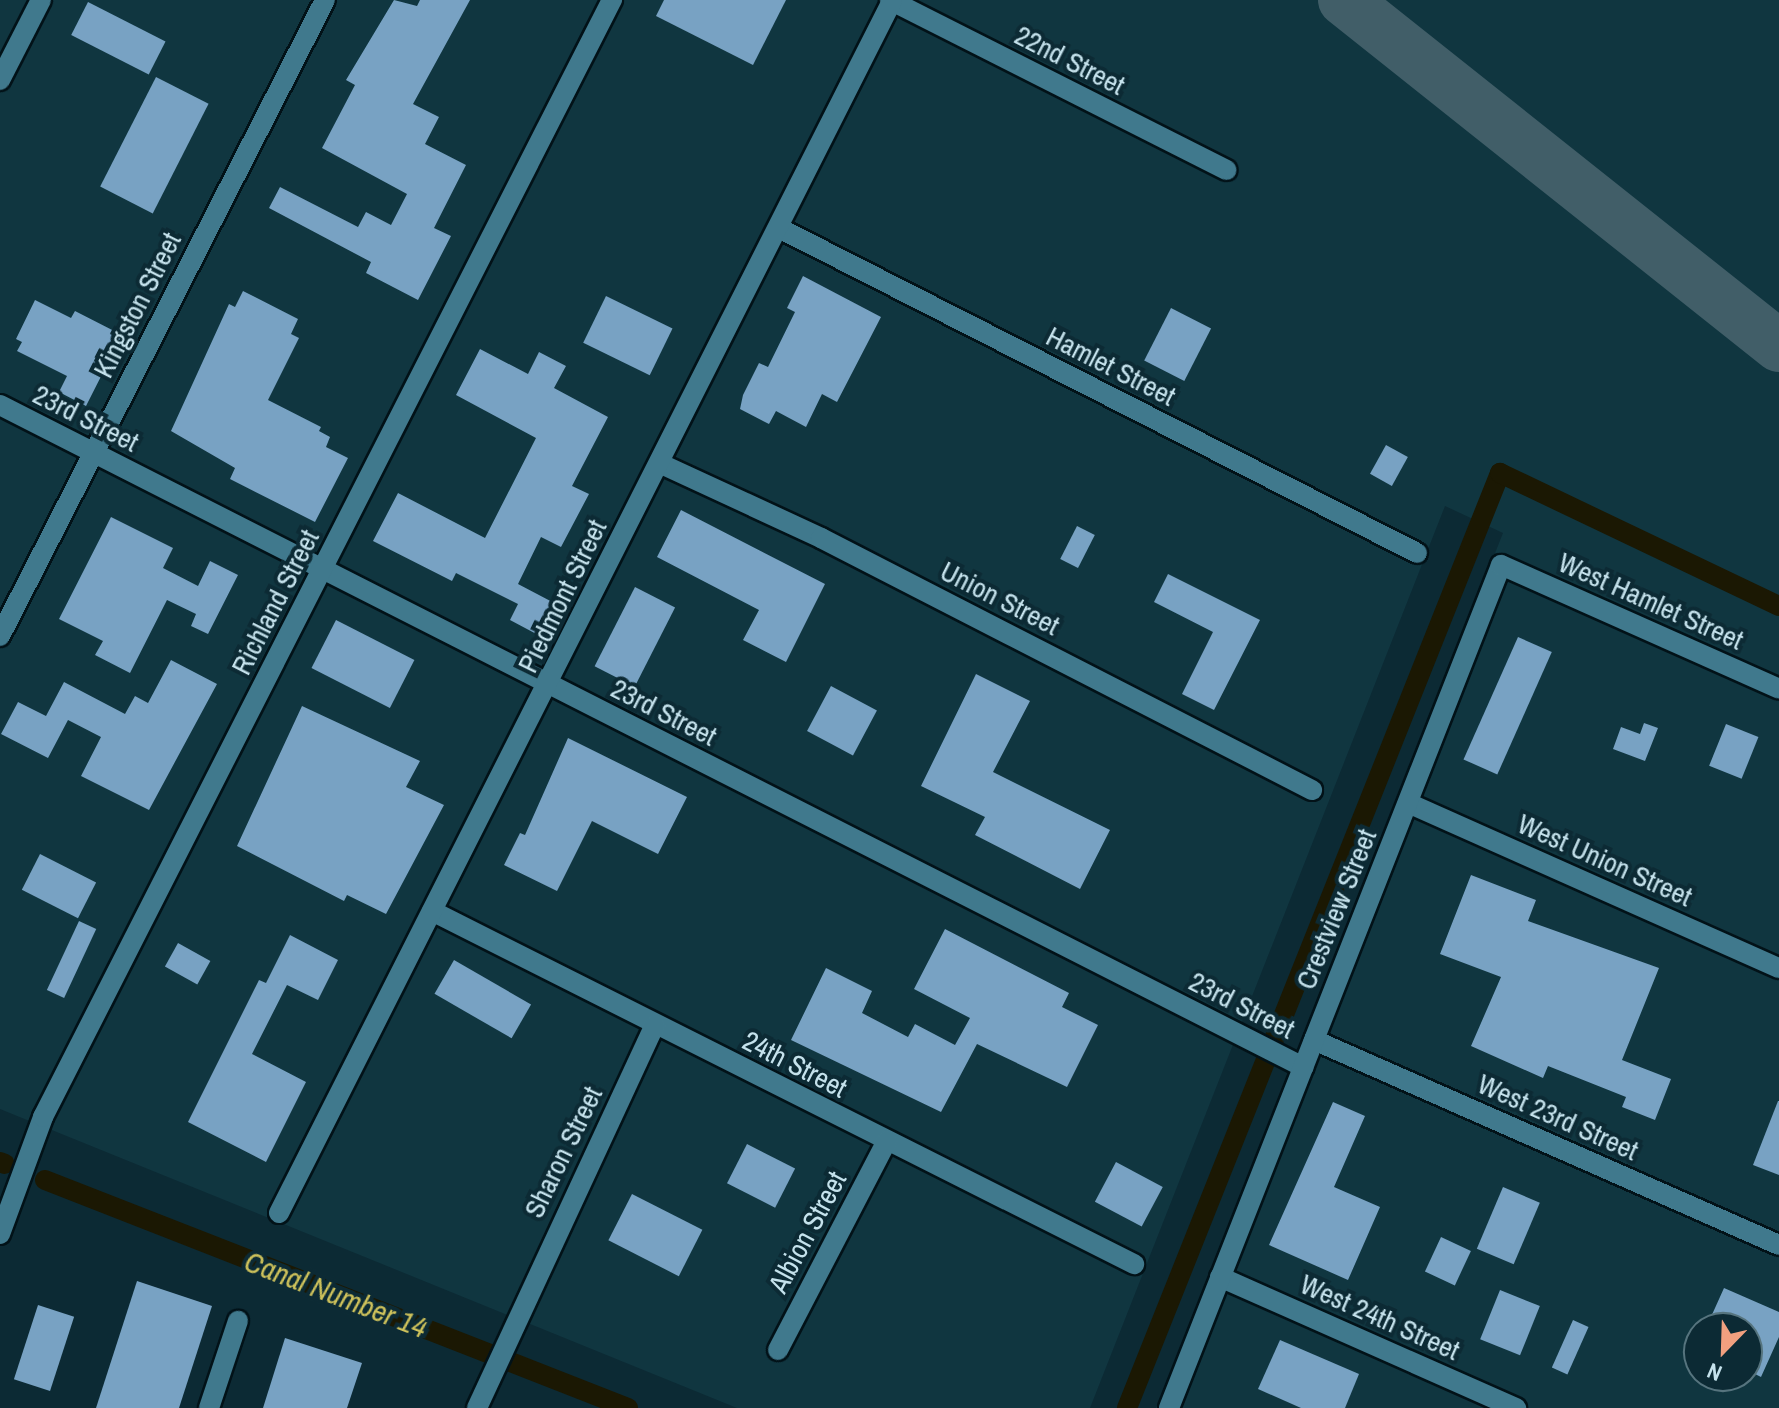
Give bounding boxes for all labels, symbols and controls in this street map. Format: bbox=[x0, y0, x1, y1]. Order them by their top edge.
street label: 22nd Street bbox=[1009, 18, 1131, 102]
street label: Kingston Street bbox=[86, 227, 188, 383]
street label: Hamlet Street bbox=[1041, 319, 1181, 413]
street label: 23rd Street bbox=[28, 377, 144, 459]
street label: Piedmont Street bbox=[511, 514, 613, 678]
street label: Richland Street bbox=[224, 524, 326, 680]
street label: West Hamlet Street bbox=[1553, 545, 1749, 657]
street label: Union Street bbox=[935, 554, 1065, 642]
street label: 23rd Street bbox=[606, 671, 722, 753]
street label: West Union Street bbox=[1513, 807, 1697, 913]
street label: Crestview Street bbox=[1289, 824, 1383, 994]
street label: 23rd Street bbox=[1184, 964, 1300, 1046]
street label: 24th Street bbox=[737, 1024, 853, 1104]
street label: West 23rd Street bbox=[1473, 1067, 1643, 1167]
street label: Sharon Street bbox=[517, 1081, 609, 1223]
street label: Albion Street bbox=[761, 1166, 853, 1298]
water label: Canal Number 14 bbox=[240, 1243, 432, 1345]
street label: West 24th Street bbox=[1295, 1267, 1465, 1367]
north arrow bbox=[1683, 1312, 1763, 1392]
text: N bbox=[1703, 1356, 1726, 1389]

